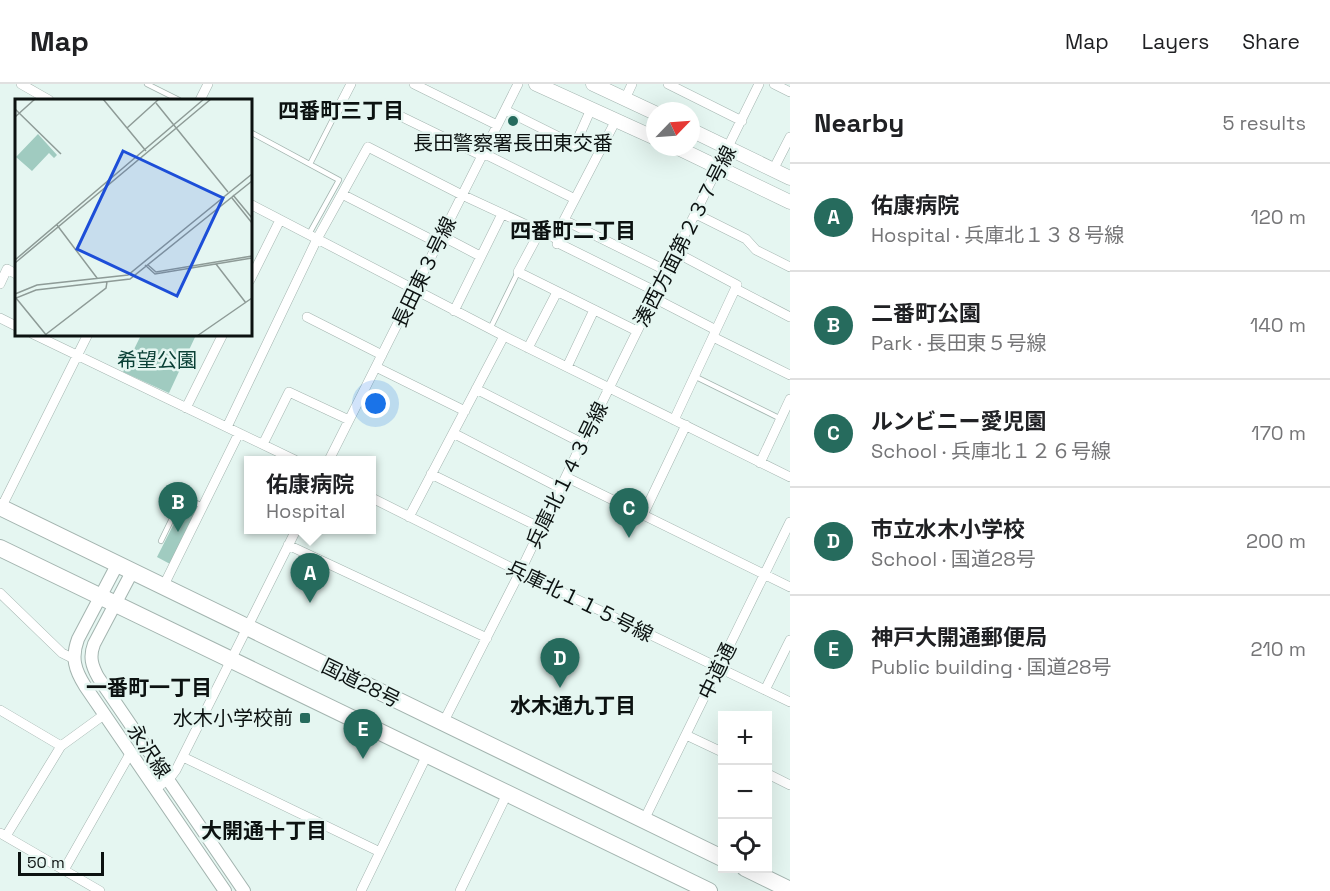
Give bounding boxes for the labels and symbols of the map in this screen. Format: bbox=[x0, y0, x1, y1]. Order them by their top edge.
district label: 四番町三丁目 bbox=[278, 97, 404, 124]
inset map bbox=[15, 99, 252, 336]
north arrow bbox=[646, 102, 700, 156]
marker: 長田警察署長田東交番 bbox=[506, 114, 520, 128]
place label: 長田警察署長田東交番 bbox=[413, 130, 613, 156]
street label: 湊西方面第２３７号線 bbox=[628, 141, 742, 331]
street label: 長田東３号線 bbox=[386, 212, 462, 332]
district label: 四番町二丁目 bbox=[510, 217, 636, 244]
park label: 希望公園 bbox=[117, 347, 197, 373]
your location bbox=[361, 389, 390, 418]
street label: 兵庫北１４３号線 bbox=[520, 397, 614, 553]
pin: B bbox=[158, 482, 198, 532]
pin: C bbox=[610, 488, 648, 538]
pin: A bbox=[290, 554, 330, 603]
street label: 兵庫北１１５号線 bbox=[502, 554, 658, 648]
pin: D bbox=[540, 638, 580, 688]
street label: 中道通 bbox=[692, 638, 742, 704]
street label: 国道28号 bbox=[317, 653, 405, 713]
district label: 一番町一丁目 bbox=[86, 674, 212, 701]
district label: 水木通九丁目 bbox=[510, 692, 636, 719]
place label: 水木小学校前 bbox=[173, 705, 293, 731]
pin: E bbox=[344, 710, 382, 759]
marker: 水木小学校前 bbox=[298, 711, 312, 725]
street label: 永沢線 bbox=[121, 719, 177, 783]
district label: 大開通十丁目 bbox=[201, 817, 327, 844]
scale bar bbox=[18, 849, 104, 876]

